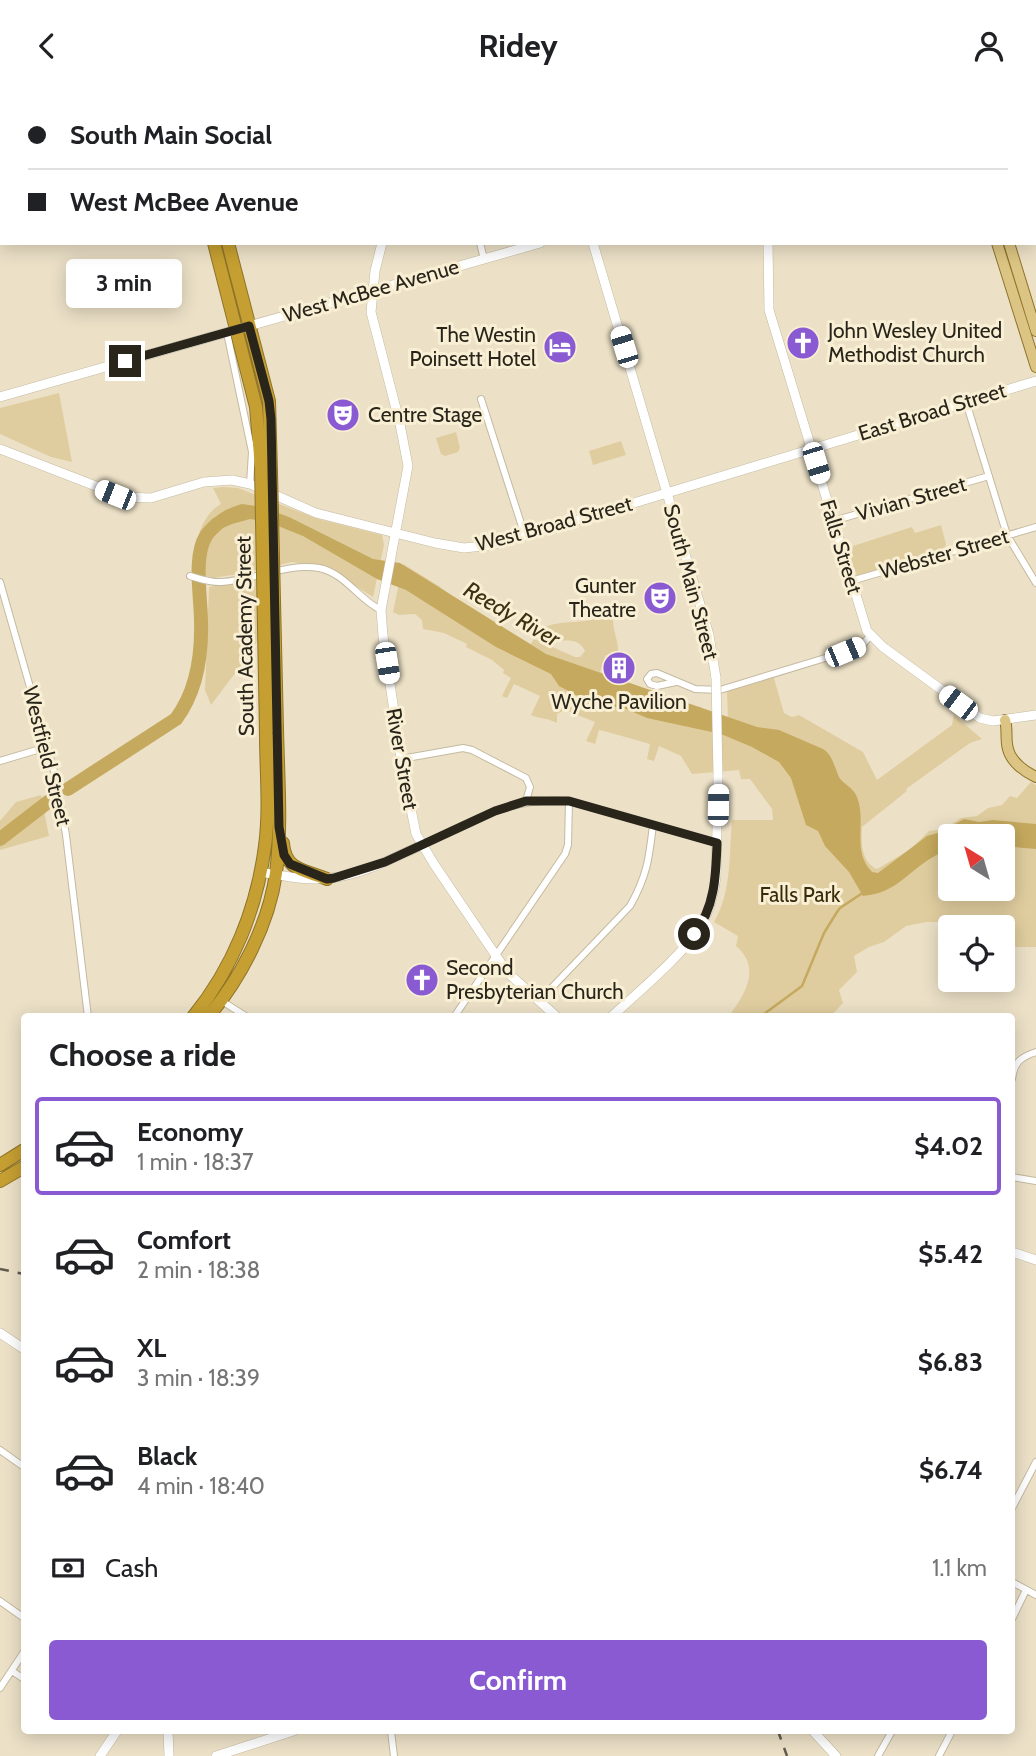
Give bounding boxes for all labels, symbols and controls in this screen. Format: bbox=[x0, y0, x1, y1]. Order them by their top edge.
text: Ridey bbox=[478, 26, 558, 65]
icon: back bbox=[28, 27, 66, 65]
icon: person bbox=[970, 27, 1008, 65]
text: South Main Social bbox=[70, 119, 272, 151]
text: West McBee Avenue bbox=[70, 186, 298, 218]
street label: West McBee Avenue bbox=[280, 253, 462, 328]
callout: 3 min bbox=[67, 259, 183, 309]
text: 3 min bbox=[96, 269, 152, 297]
place label: John Wesley United Methodist Church bbox=[827, 318, 1002, 367]
place label: The Westin Poinsett Hotel bbox=[410, 322, 536, 371]
car bbox=[608, 324, 641, 370]
church icon: John Wesley United Methodist Church bbox=[784, 324, 822, 362]
hotel icon: The Westin Poinsett Hotel bbox=[541, 328, 579, 366]
route end bbox=[109, 345, 141, 377]
street label: East Broad Street bbox=[855, 377, 1009, 446]
theatre icon: Centre Stage bbox=[324, 396, 362, 434]
place label: Centre Stage bbox=[368, 402, 482, 427]
car bbox=[800, 440, 833, 486]
street label: Vivian Street bbox=[853, 471, 969, 526]
car bbox=[92, 477, 139, 513]
street label: West Broad Street bbox=[473, 491, 635, 556]
street label: Falls Street bbox=[815, 497, 868, 597]
street label: South Main Street bbox=[659, 501, 724, 662]
street label: Webster Street bbox=[876, 523, 1011, 584]
street label: South Academy Street bbox=[230, 536, 259, 736]
place label: Gunter Theatre bbox=[569, 573, 636, 622]
water label: Reedy River bbox=[459, 575, 566, 653]
theatre icon: Gunter Theatre bbox=[641, 579, 679, 617]
car bbox=[822, 634, 869, 670]
car bbox=[374, 641, 401, 685]
building icon: Wyche Pavilion bbox=[600, 649, 638, 687]
car bbox=[935, 682, 982, 724]
street label: Westfield Street bbox=[18, 684, 77, 828]
place label: Wyche Pavilion bbox=[551, 689, 687, 714]
street label: River Street bbox=[381, 706, 424, 812]
car bbox=[708, 784, 729, 826]
north arrow bbox=[938, 824, 1015, 901]
map controls bbox=[938, 824, 1015, 992]
park label: Falls Park bbox=[759, 882, 841, 907]
button: locate bbox=[938, 915, 1015, 992]
route start bbox=[678, 918, 710, 950]
place label: Second Presbyterian Church bbox=[446, 955, 624, 1004]
church icon: Second Presbyterian Church bbox=[403, 961, 441, 999]
text: Choose a ride bbox=[49, 1035, 236, 1074]
icon: car bbox=[53, 1115, 116, 1178]
text: Economy bbox=[137, 1116, 243, 1148]
text: $4.02 bbox=[914, 1130, 983, 1162]
text: 1 min · 18:37 bbox=[137, 1148, 254, 1176]
icon: car bbox=[53, 1223, 116, 1286]
text: Comfort bbox=[137, 1224, 231, 1256]
text: $5.42 bbox=[918, 1238, 983, 1270]
text: 2 min · 18:38 bbox=[137, 1256, 261, 1284]
icon: car bbox=[53, 1331, 116, 1394]
text: XL bbox=[137, 1332, 166, 1364]
text: $6.83 bbox=[918, 1346, 983, 1378]
text: 3 min · 18:39 bbox=[137, 1364, 260, 1392]
icon: car bbox=[53, 1439, 116, 1502]
text: Black bbox=[137, 1440, 197, 1472]
text: $6.74 bbox=[919, 1454, 983, 1486]
text: 4 min · 18:40 bbox=[137, 1472, 265, 1500]
icon: cash bbox=[49, 1549, 87, 1587]
text: Cash bbox=[105, 1552, 158, 1584]
text: 1.1 km bbox=[932, 1554, 987, 1582]
button: Confirm bbox=[49, 1640, 987, 1720]

